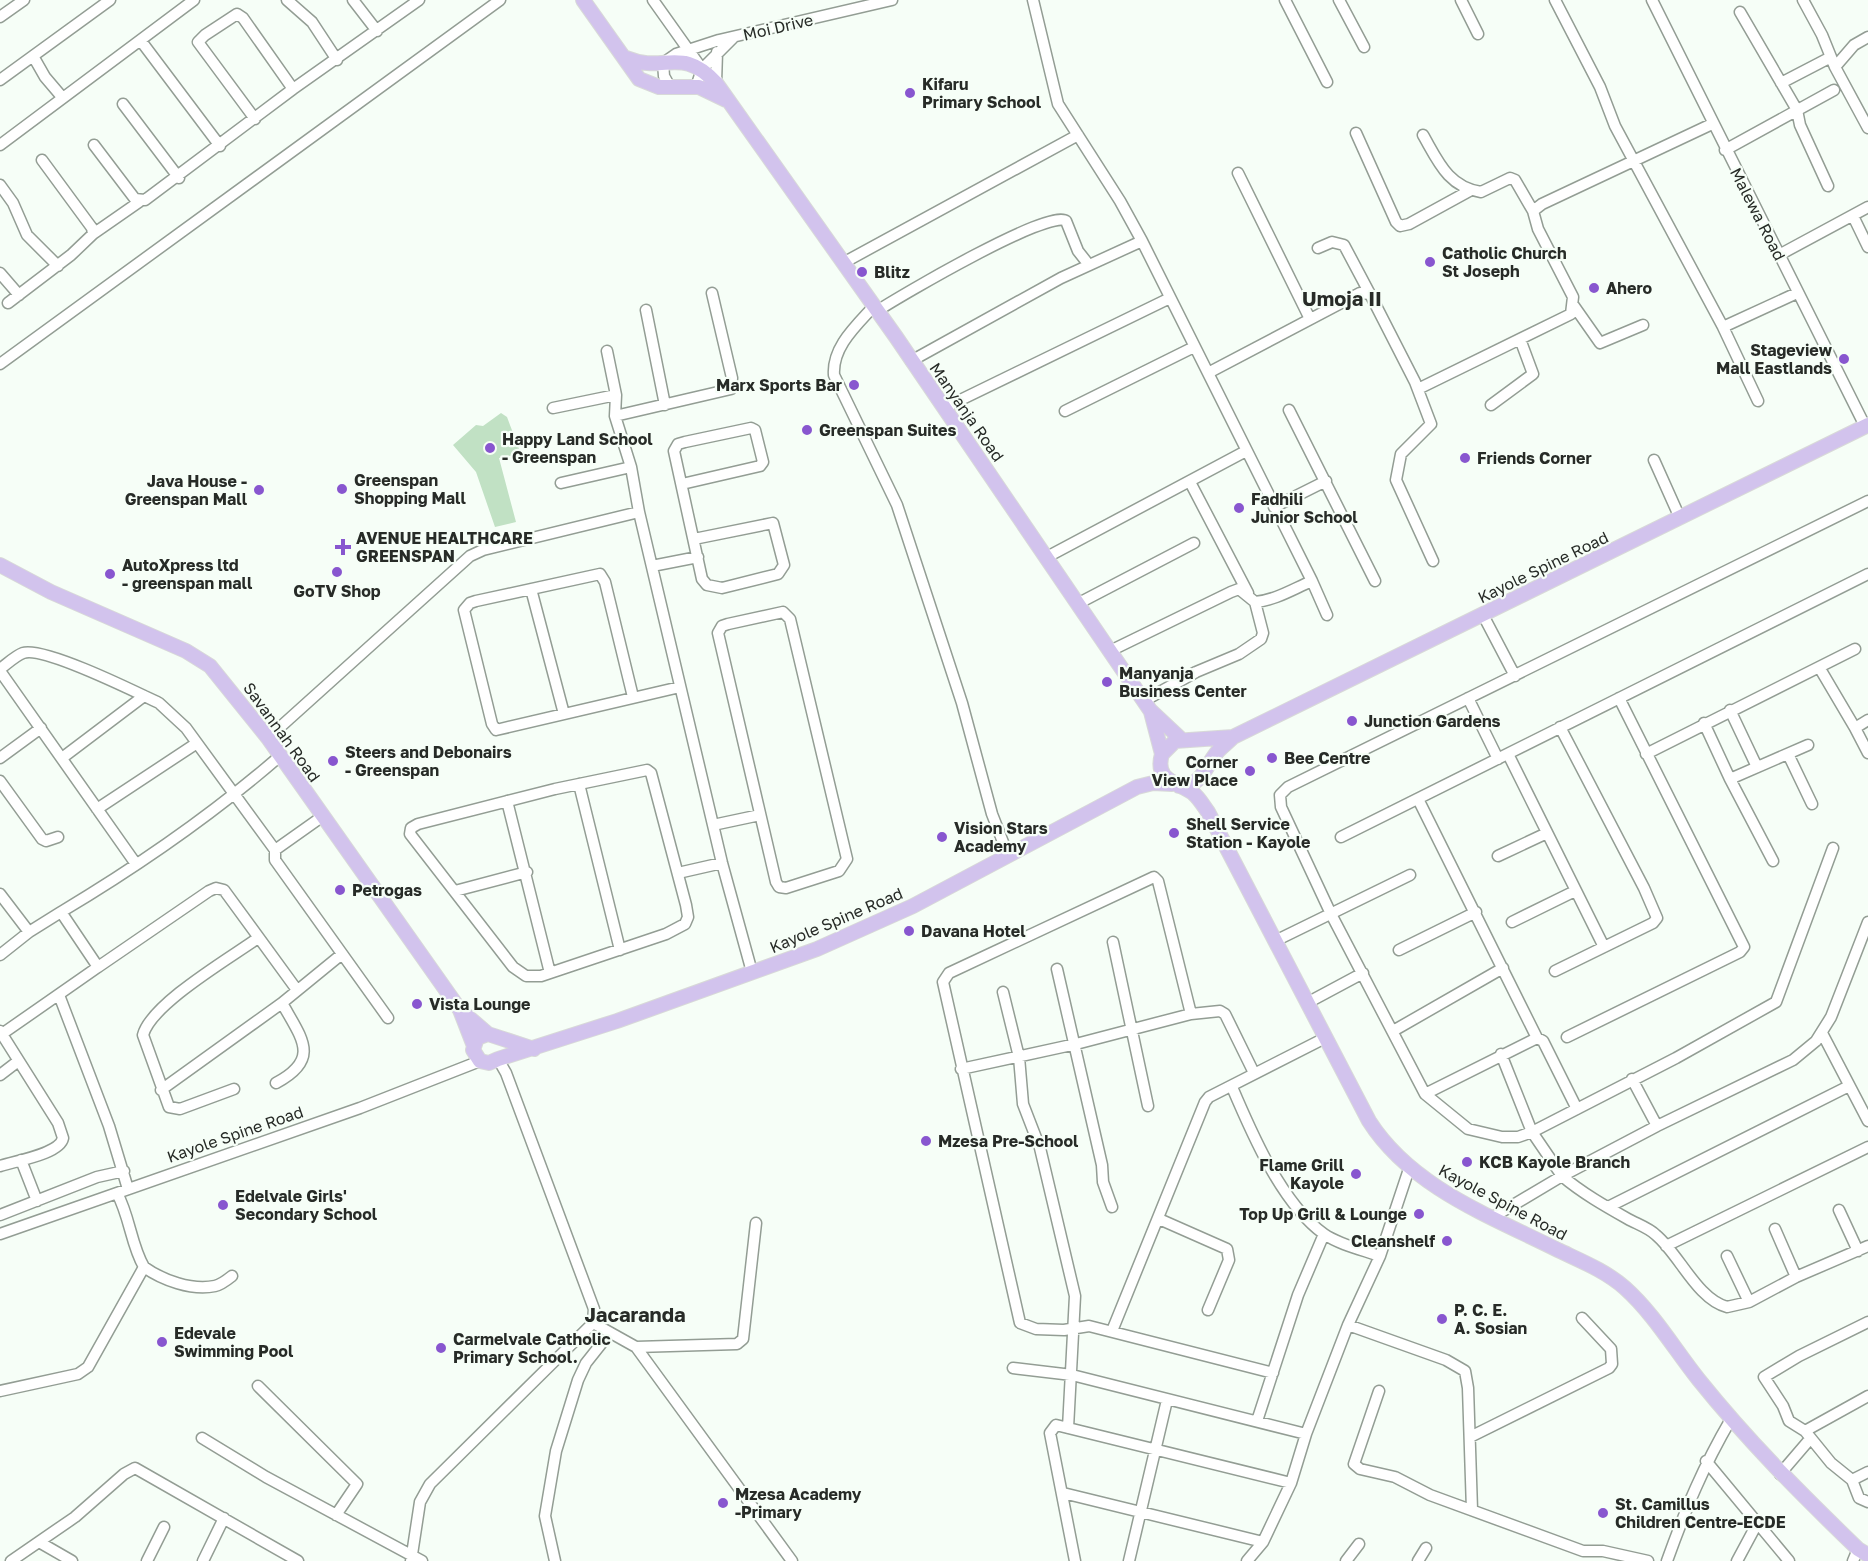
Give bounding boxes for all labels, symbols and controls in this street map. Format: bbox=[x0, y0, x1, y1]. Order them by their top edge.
street label: Moi Drive bbox=[741, 9, 815, 45]
place label: Kifaru Primary School bbox=[922, 74, 1042, 112]
marker: Kifaru Primary School bbox=[903, 86, 917, 100]
street label: Malewa Road bbox=[1726, 164, 1790, 264]
place label: Catholic Church St Joseph bbox=[1442, 243, 1567, 281]
marker: Catholic Church St Joseph bbox=[1423, 255, 1437, 269]
place label: Blitz bbox=[874, 262, 910, 282]
marker: Blitz bbox=[855, 265, 869, 279]
place label: Ahero bbox=[1606, 278, 1652, 298]
marker: Ahero bbox=[1587, 281, 1601, 295]
district label: Umoja II bbox=[1302, 286, 1382, 310]
place label: Stageview Mall Eastlands bbox=[1716, 340, 1833, 378]
marker: Stageview Mall Eastlands bbox=[1837, 352, 1851, 366]
street label: Manyanja Road bbox=[925, 359, 1009, 465]
place label: Marx Sports Bar bbox=[716, 375, 842, 395]
marker: Marx Sports Bar bbox=[847, 378, 861, 392]
place label: Greenspan Suites bbox=[819, 420, 957, 440]
marker: Greenspan Suites bbox=[800, 423, 814, 437]
place label: Happy Land School - Greenspan bbox=[502, 429, 653, 467]
marker: Happy Land School - Greenspan bbox=[483, 441, 497, 455]
place label: Friends Corner bbox=[1477, 448, 1592, 468]
marker: Friends Corner bbox=[1458, 451, 1472, 465]
place label: Greenspan Shopping Mall bbox=[354, 470, 466, 508]
place label: Java House - Greenspan Mall bbox=[125, 471, 248, 509]
marker: Greenspan Shopping Mall bbox=[335, 482, 349, 496]
marker: Java House - Greenspan Mall bbox=[252, 483, 266, 497]
place label: Fadhili Junior School bbox=[1251, 489, 1358, 527]
marker: Fadhili Junior School bbox=[1232, 501, 1246, 515]
street label: Kayole Spine Road bbox=[1474, 527, 1612, 607]
place label: AVENUE HEALTHCARE GREENSPAN bbox=[356, 528, 533, 566]
marker: AVENUE HEALTHCARE GREENSPAN bbox=[334, 538, 352, 556]
place label: AutoXpress ltd - greenspan mall bbox=[122, 555, 253, 593]
marker: GoTV Shop bbox=[330, 565, 344, 579]
marker: AutoXpress ltd - greenspan mall bbox=[103, 567, 117, 581]
place label: GoTV Shop bbox=[293, 581, 381, 601]
place label: Manyanja Business Center bbox=[1119, 663, 1247, 701]
marker: Manyanja Business Center bbox=[1100, 675, 1114, 689]
street label: Savannah Road bbox=[239, 678, 325, 786]
place label: Junction Gardens bbox=[1364, 711, 1501, 731]
marker: Junction Gardens bbox=[1345, 714, 1359, 728]
place label: Steers and Debonairs - Greenspan bbox=[345, 742, 512, 780]
place label: Bee Centre bbox=[1284, 748, 1370, 768]
marker: Bee Centre bbox=[1265, 751, 1279, 765]
place label: Corner View Place bbox=[1152, 752, 1238, 790]
marker: Steers and Debonairs - Greenspan bbox=[326, 754, 340, 768]
marker: Corner View Place bbox=[1243, 764, 1257, 778]
place label: Shell Service Station - Kayole bbox=[1186, 814, 1310, 852]
place label: Vision Stars Academy bbox=[954, 818, 1048, 856]
marker: Shell Service Station - Kayole bbox=[1167, 826, 1181, 840]
marker: Vision Stars Academy bbox=[935, 830, 949, 844]
place label: Petrogas bbox=[352, 880, 422, 900]
marker: Petrogas bbox=[333, 883, 347, 897]
street label: Kayole Spine Road bbox=[766, 883, 906, 957]
place label: Davana Hotel bbox=[921, 921, 1026, 941]
marker: Davana Hotel bbox=[902, 924, 916, 938]
place label: Vista Lounge bbox=[429, 994, 531, 1014]
marker: Vista Lounge bbox=[410, 997, 424, 1011]
street label: Kayole Spine Road bbox=[164, 1101, 306, 1167]
place label: Mzesa Pre-School bbox=[938, 1131, 1079, 1151]
marker: Mzesa Pre-School bbox=[919, 1134, 933, 1148]
place label: KCB Kayole Branch bbox=[1479, 1152, 1630, 1172]
place label: Flame Grill Kayole bbox=[1259, 1155, 1345, 1193]
marker: KCB Kayole Branch bbox=[1460, 1155, 1474, 1169]
street label: Kayole Spine Road bbox=[1435, 1160, 1571, 1244]
marker: Flame Grill Kayole bbox=[1349, 1167, 1363, 1181]
place label: Edelvale Girls' Secondary School bbox=[235, 1186, 378, 1224]
marker: Edelvale Girls' Secondary School bbox=[216, 1198, 230, 1212]
place label: Top Up Grill & Lounge bbox=[1239, 1204, 1407, 1224]
marker: Top Up Grill & Lounge bbox=[1412, 1207, 1426, 1221]
place label: Cleanshelf bbox=[1351, 1231, 1435, 1251]
marker: Cleanshelf bbox=[1440, 1234, 1454, 1248]
place label: P. C. E. A. Sosian bbox=[1454, 1300, 1527, 1338]
district label: Jacaranda bbox=[584, 1302, 686, 1326]
marker: P. C. E. A. Sosian bbox=[1435, 1312, 1449, 1326]
place label: Edevale Swimming Pool bbox=[174, 1323, 294, 1361]
place label: Carmelvale Catholic Primary School. bbox=[453, 1329, 611, 1367]
marker: Edevale Swimming Pool bbox=[155, 1335, 169, 1349]
marker: Carmelvale Catholic Primary School. bbox=[434, 1341, 448, 1355]
place label: Mzesa Academy -Primary bbox=[735, 1484, 862, 1522]
place label: St. Camillus Children Centre-ECDE bbox=[1615, 1494, 1786, 1532]
marker: Mzesa Academy -Primary bbox=[716, 1496, 730, 1510]
marker: St. Camillus Children Centre-ECDE bbox=[1596, 1506, 1610, 1520]

